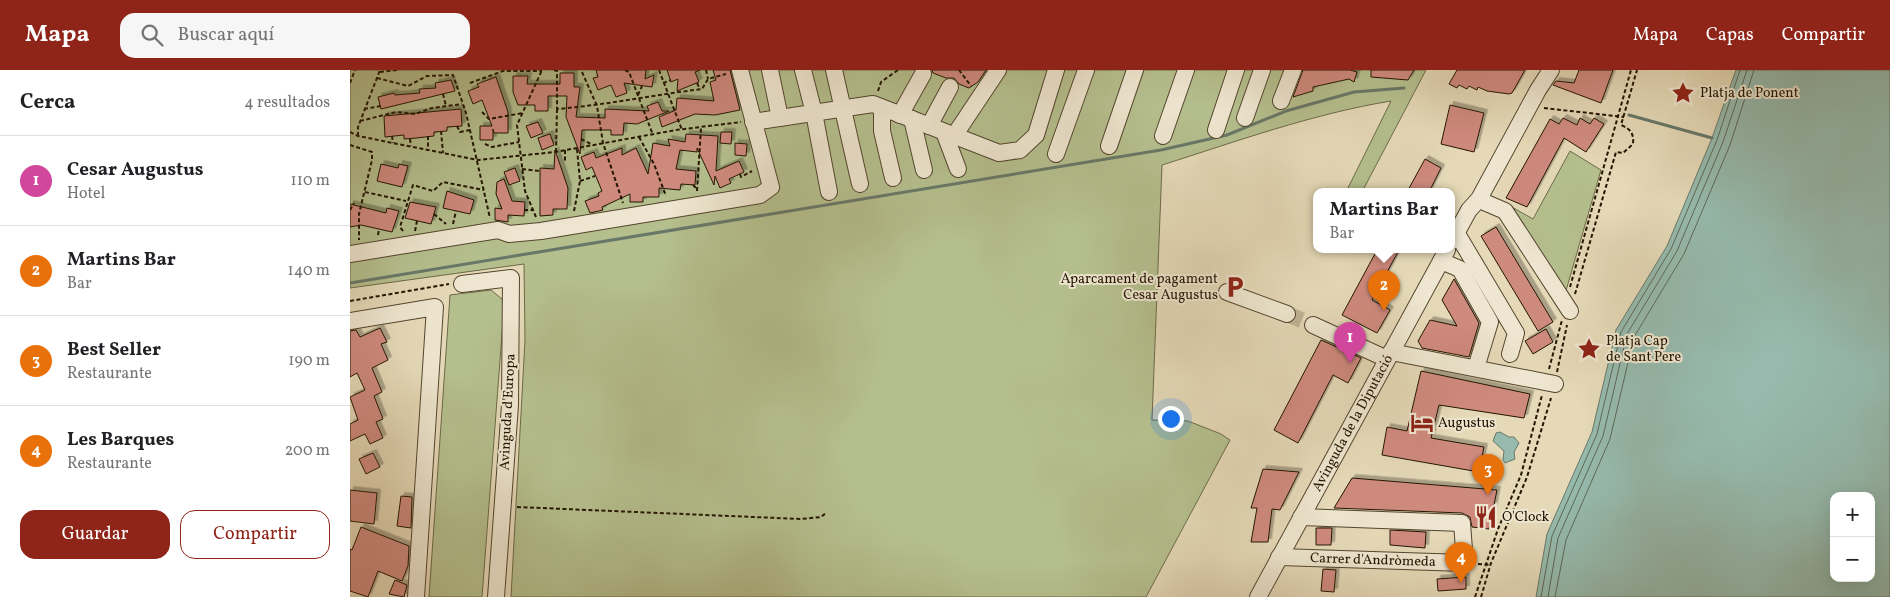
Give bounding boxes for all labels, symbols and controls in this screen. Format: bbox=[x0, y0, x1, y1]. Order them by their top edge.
search box bbox=[120, 13, 470, 58]
text: Mapa bbox=[25, 18, 90, 52]
icon: search bbox=[138, 21, 166, 49]
text: Buscar aquí bbox=[178, 22, 274, 48]
text: Mapa bbox=[1633, 23, 1678, 48]
text: Capas bbox=[1706, 23, 1754, 48]
text: Compartir bbox=[1782, 23, 1865, 48]
place icon: Platja de Ponent bbox=[1670, 80, 1696, 106]
place label: Platja de Ponent bbox=[1700, 84, 1799, 103]
text: Cerca bbox=[20, 88, 75, 117]
text: 4 resultados bbox=[244, 92, 330, 114]
text: Cesar Augustus bbox=[67, 157, 204, 183]
text: 1 bbox=[33, 170, 39, 192]
text: 110 m bbox=[291, 170, 330, 192]
text: Hotel bbox=[67, 183, 105, 205]
popup bbox=[1313, 188, 1455, 253]
text: Martins Bar bbox=[1330, 197, 1438, 223]
text: Bar bbox=[1330, 223, 1354, 245]
text: Martins Bar bbox=[67, 247, 176, 273]
text: 2 bbox=[32, 260, 40, 282]
text: 140 m bbox=[288, 260, 330, 282]
place label: Aparcament de pagament Cesar Augustus bbox=[1061, 270, 1218, 305]
pin: 2 bbox=[1368, 270, 1400, 311]
text: Bar bbox=[67, 273, 92, 295]
parking icon: Aparcament de pagament Cesar Augustus bbox=[1222, 274, 1248, 300]
pin: 1 bbox=[1334, 322, 1366, 363]
place label: Platja Cap de Sant Pere bbox=[1606, 332, 1681, 367]
place icon: Platja Cap de Sant Pere bbox=[1576, 336, 1602, 362]
text: Best Seller bbox=[67, 337, 161, 363]
text: 3 bbox=[32, 350, 40, 372]
text: 190 m bbox=[288, 350, 330, 372]
street label: Avinguda de la Diputació bbox=[1308, 351, 1398, 495]
street label: Avinguda d'Europa bbox=[495, 353, 521, 471]
text: Restaurante bbox=[67, 363, 152, 385]
your location bbox=[1158, 406, 1184, 432]
hotel icon: Augustus bbox=[1409, 410, 1435, 436]
place label: Augustus bbox=[1438, 414, 1495, 433]
text: Les Barques bbox=[67, 427, 174, 453]
text: 4 bbox=[31, 440, 41, 462]
text: 200 m bbox=[285, 440, 330, 462]
text: Restaurante bbox=[67, 453, 152, 475]
pin: 3 bbox=[1472, 454, 1504, 495]
map controls bbox=[1830, 492, 1875, 582]
button: + bbox=[1830, 492, 1875, 537]
restaurant icon: O'Clock bbox=[1473, 504, 1499, 530]
place label: O'Clock bbox=[1502, 508, 1549, 527]
button: Guardar bbox=[20, 510, 170, 559]
button: Compartir bbox=[180, 510, 330, 559]
button: − bbox=[1830, 537, 1875, 582]
pin: 4 bbox=[1445, 542, 1477, 583]
street label: Carrer d'Andròmeda bbox=[1310, 549, 1436, 572]

